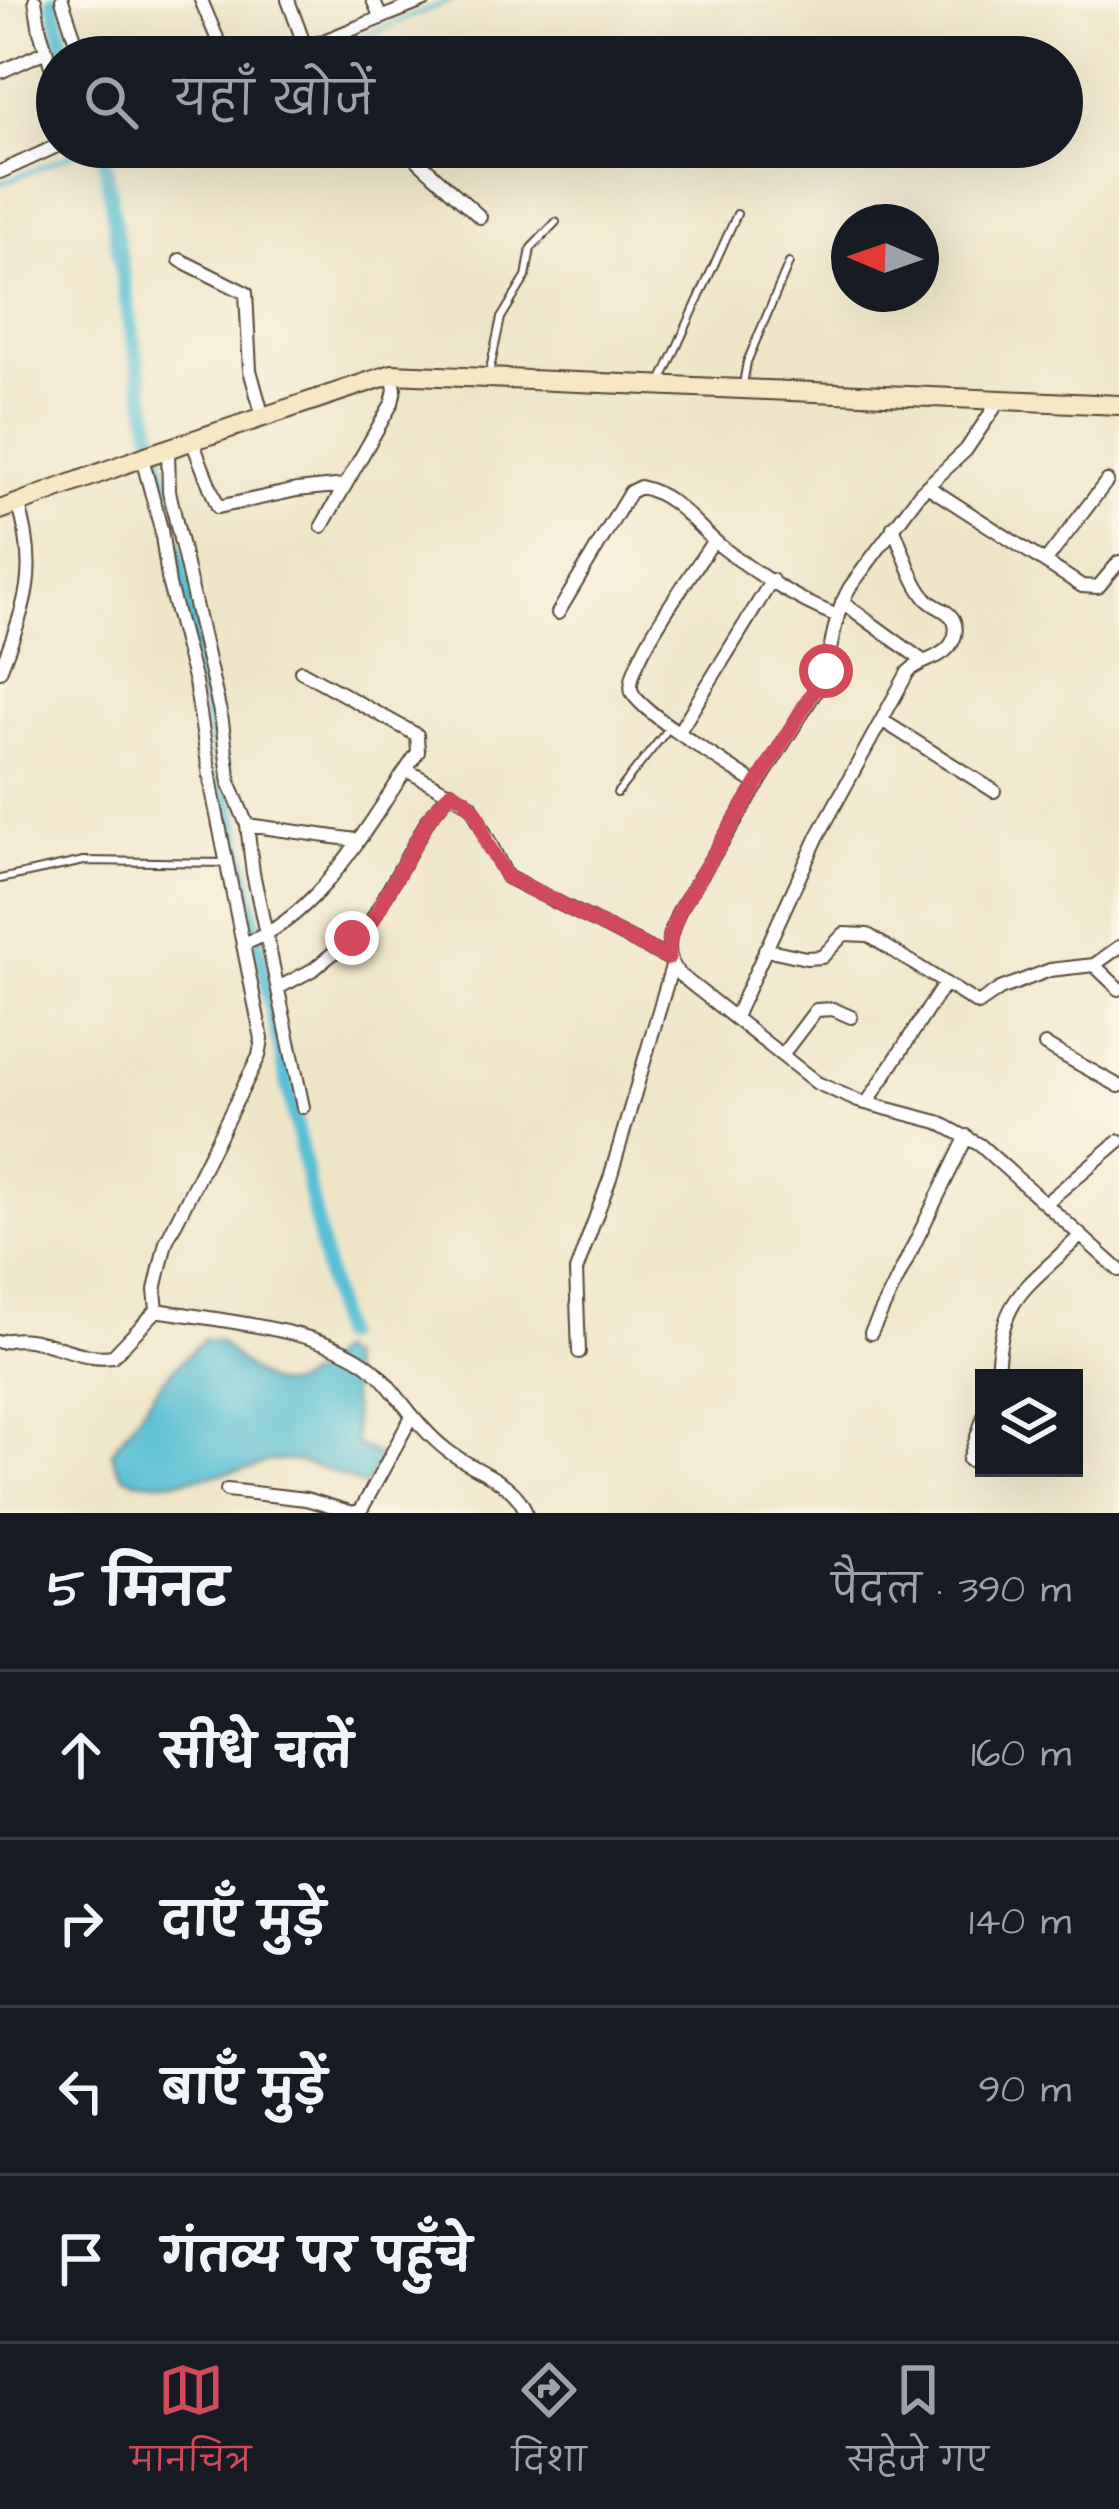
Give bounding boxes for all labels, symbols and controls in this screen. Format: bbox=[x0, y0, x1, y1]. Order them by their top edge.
search box bbox=[36, 36, 1083, 168]
icon: search bbox=[78, 69, 144, 135]
text: यहाँ खोजें bbox=[174, 70, 374, 132]
north arrow bbox=[831, 204, 939, 312]
route start bbox=[799, 644, 853, 698]
route end bbox=[325, 911, 379, 965]
map controls bbox=[975, 1369, 1083, 1477]
button: layers bbox=[975, 1369, 1083, 1477]
text: 5 मिनट bbox=[48, 1555, 228, 1626]
text: पैदल · 390 m bbox=[831, 1564, 1071, 1618]
icon: ahead bbox=[48, 1722, 114, 1788]
text: सीधे चलें bbox=[162, 1723, 353, 1785]
text: 160 m bbox=[971, 1728, 1071, 1782]
icon: right bbox=[48, 1890, 114, 1956]
text: दाएँ मुड़ें bbox=[162, 1891, 325, 1953]
text: 140 m bbox=[969, 1896, 1071, 1950]
icon: left bbox=[48, 2058, 114, 2124]
text: बाएँ मुड़ें bbox=[162, 2059, 327, 2121]
text: 90 m bbox=[978, 2064, 1071, 2118]
icon: arrive bbox=[48, 2226, 114, 2292]
text: गंतव्य पर पहुँचे bbox=[162, 2227, 472, 2289]
tab: मानचित्र bbox=[130, 2357, 251, 2496]
tab: दिशा bbox=[512, 2357, 587, 2496]
tab: सहेजे गए bbox=[847, 2357, 989, 2496]

